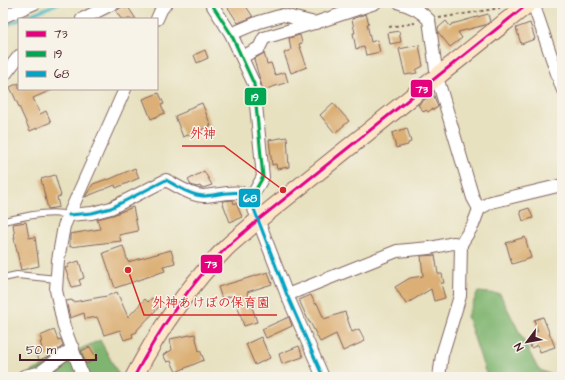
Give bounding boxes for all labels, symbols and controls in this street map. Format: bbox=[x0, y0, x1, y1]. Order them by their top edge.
legend bbox=[18, 18, 158, 90]
text: 73 bbox=[54, 26, 68, 43]
text: 19 bbox=[54, 46, 63, 63]
text: 68 bbox=[54, 66, 70, 83]
line badge: 73 bbox=[410, 79, 433, 98]
text: 73 bbox=[415, 82, 429, 97]
line badge: 19 bbox=[244, 87, 267, 106]
text: 19 bbox=[251, 90, 259, 105]
callout: 外神 bbox=[182, 121, 224, 146]
text: 外神 bbox=[190, 125, 216, 143]
line badge: 68 bbox=[238, 188, 261, 208]
text: 68 bbox=[243, 191, 258, 206]
line badge: 73 bbox=[200, 254, 223, 274]
text: 73 bbox=[204, 257, 218, 272]
callout: 外神あけぼの保育園 bbox=[144, 290, 277, 315]
text: 外神あけぼの保育園 bbox=[152, 294, 270, 312]
north arrow bbox=[507, 322, 547, 362]
scale bar bbox=[20, 336, 96, 362]
text: N bbox=[511, 340, 527, 354]
text: 50 m bbox=[26, 342, 57, 359]

